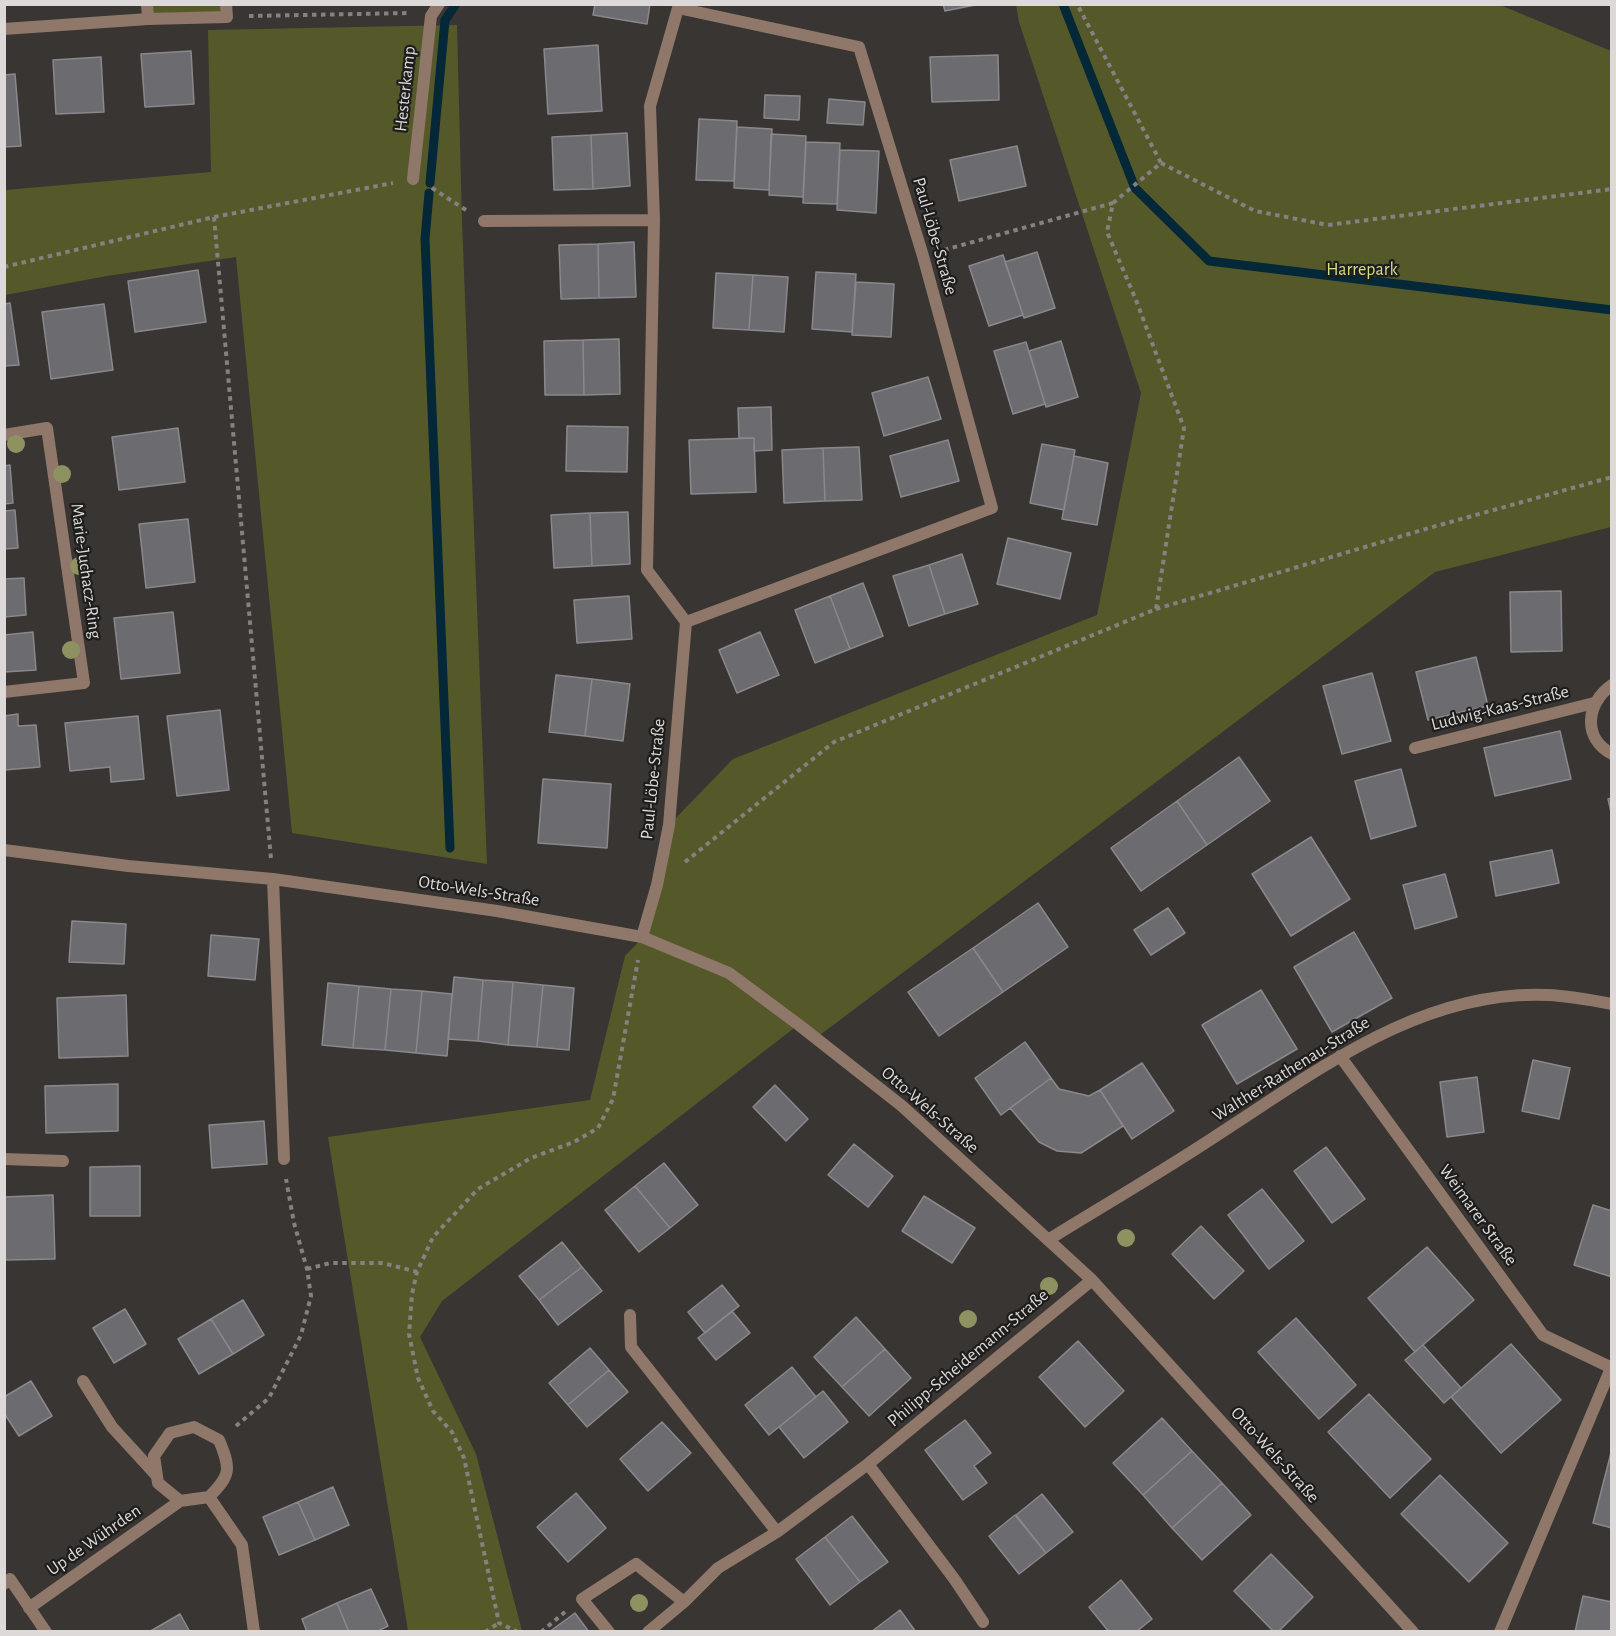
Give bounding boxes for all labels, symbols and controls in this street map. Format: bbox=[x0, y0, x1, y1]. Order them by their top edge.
street label: Hesterkamp bbox=[390, 45, 420, 133]
street label: Paul-Löbe-Straße bbox=[908, 175, 962, 297]
park label: Harrepark bbox=[1326, 259, 1398, 281]
street label: Marie-Juchacz-Ring bbox=[66, 502, 106, 640]
street label: Ludwig-Kaas-Straße bbox=[1429, 680, 1571, 736]
street label: Paul-Löbe-Straße bbox=[636, 717, 670, 841]
street label: Otto-Wels-Straße bbox=[417, 871, 541, 911]
street label: Walther-Rathenau-Straße bbox=[1208, 1012, 1374, 1126]
street label: Otto-Wels-Straße bbox=[877, 1062, 983, 1158]
street label: Weimarer Straße bbox=[1434, 1160, 1522, 1270]
street label: Philipp-Scheidemann-Straße bbox=[883, 1284, 1053, 1432]
street label: Otto-Wels-Straße bbox=[1226, 1402, 1324, 1508]
street label: Up de Wührden bbox=[43, 1500, 145, 1580]

